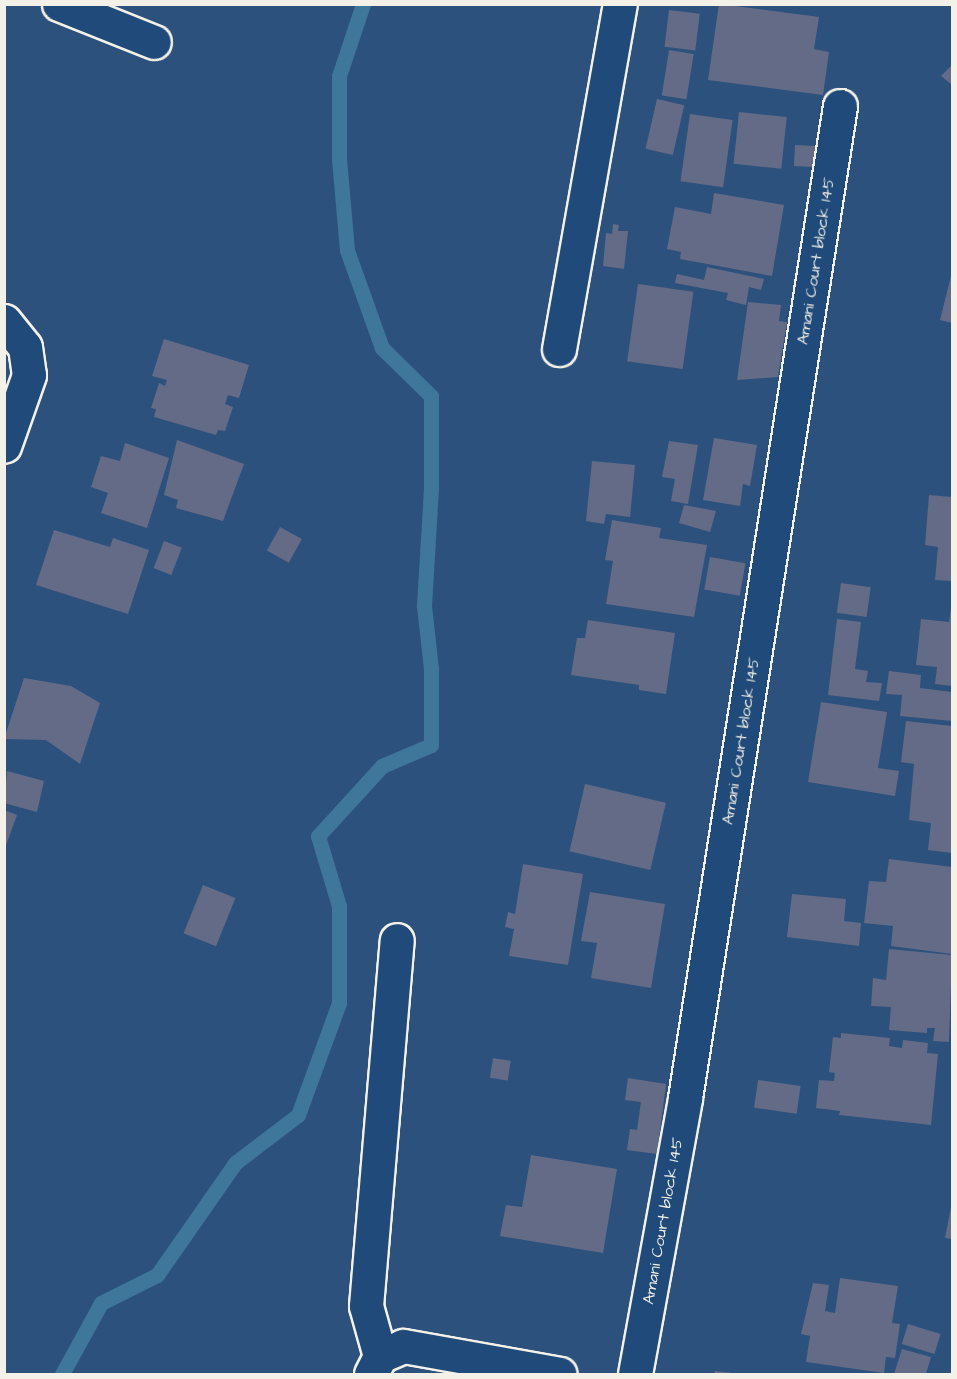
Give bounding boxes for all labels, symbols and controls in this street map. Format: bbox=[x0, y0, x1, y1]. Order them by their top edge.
street label: Amani Court block 145 bbox=[793, 176, 839, 346]
street label: Amani Court block 145 bbox=[718, 656, 764, 826]
street label: Amani Court block 145 bbox=[639, 1136, 687, 1306]

